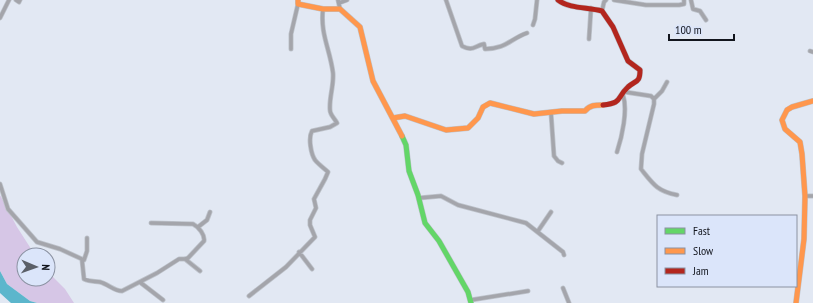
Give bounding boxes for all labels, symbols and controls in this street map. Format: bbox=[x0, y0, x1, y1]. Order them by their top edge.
scale bar bbox=[669, 16, 734, 42]
text: 100 m bbox=[675, 22, 702, 37]
legend bbox=[657, 215, 797, 287]
text: Fast bbox=[693, 223, 711, 238]
text: Slow bbox=[693, 243, 714, 258]
north arrow bbox=[16, 247, 56, 287]
text: Jam bbox=[692, 263, 709, 278]
text: N bbox=[39, 264, 53, 271]

